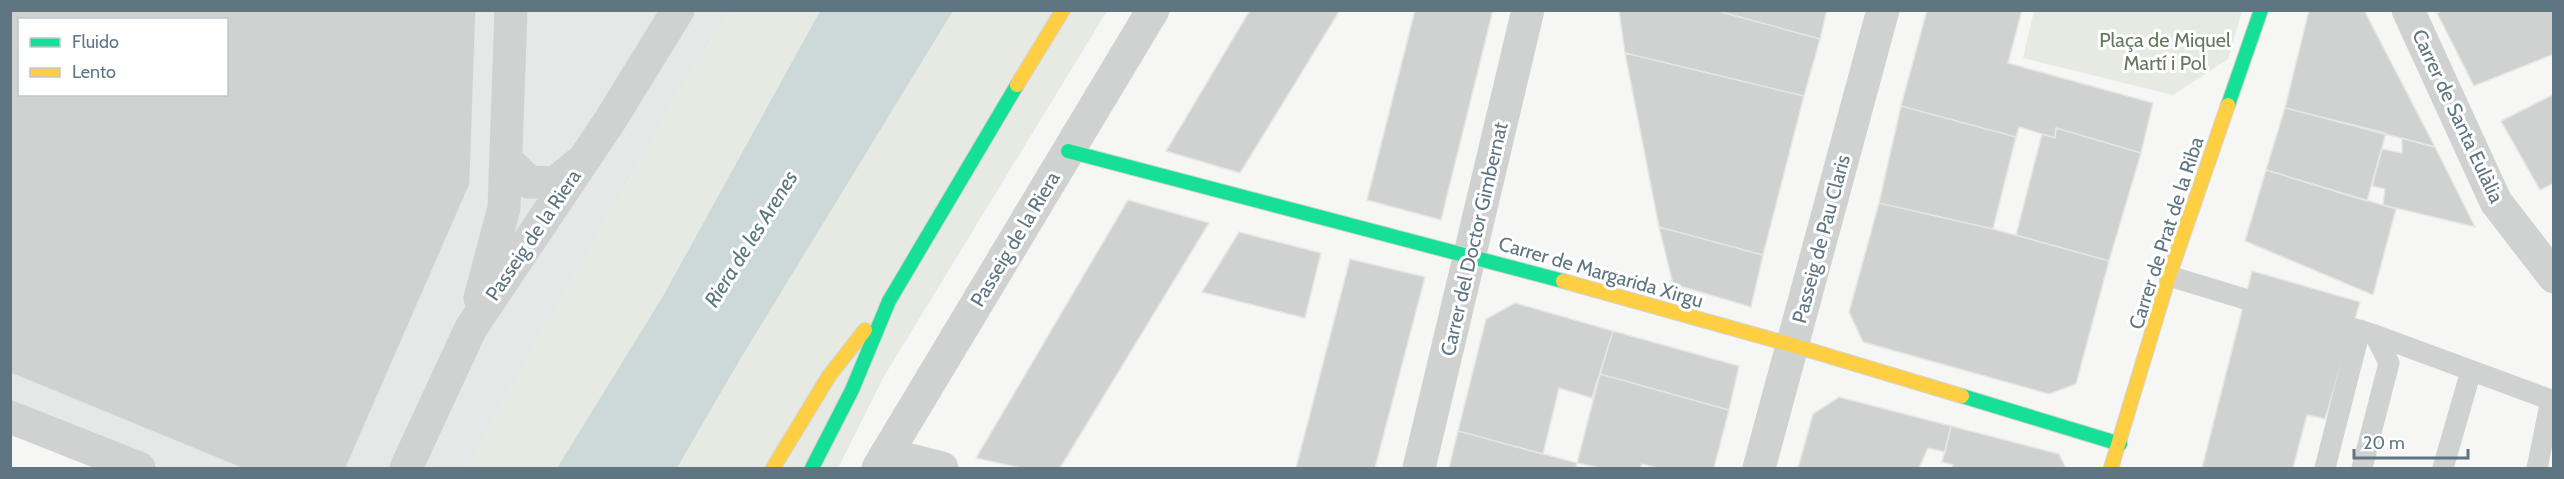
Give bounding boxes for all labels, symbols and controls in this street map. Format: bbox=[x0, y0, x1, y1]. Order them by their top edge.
legend bbox=[18, 18, 228, 96]
street label: Carrer de Santa Eulàlia bbox=[2407, 26, 2509, 207]
park label: Plaça de Miquel Martí i Pol bbox=[2099, 28, 2231, 75]
text: Fluido bbox=[72, 31, 119, 53]
text: Lento bbox=[72, 61, 116, 83]
street label: Carrer del Doctor Gimbernat bbox=[1435, 120, 1513, 358]
street label: Carrer de Prat de la Riba bbox=[2124, 133, 2209, 332]
street label: Passeig de Pau Claris bbox=[1787, 152, 1855, 326]
street label: Passeig de la Riera bbox=[480, 164, 586, 305]
water label: Riera de les Arenes bbox=[699, 166, 802, 311]
street label: Passeig de la Riera bbox=[965, 167, 1065, 311]
street label: Carrer de Margarida Xirgu bbox=[1496, 231, 1706, 313]
scale bar bbox=[2354, 422, 2468, 460]
text: 20 m bbox=[2363, 432, 2405, 454]

